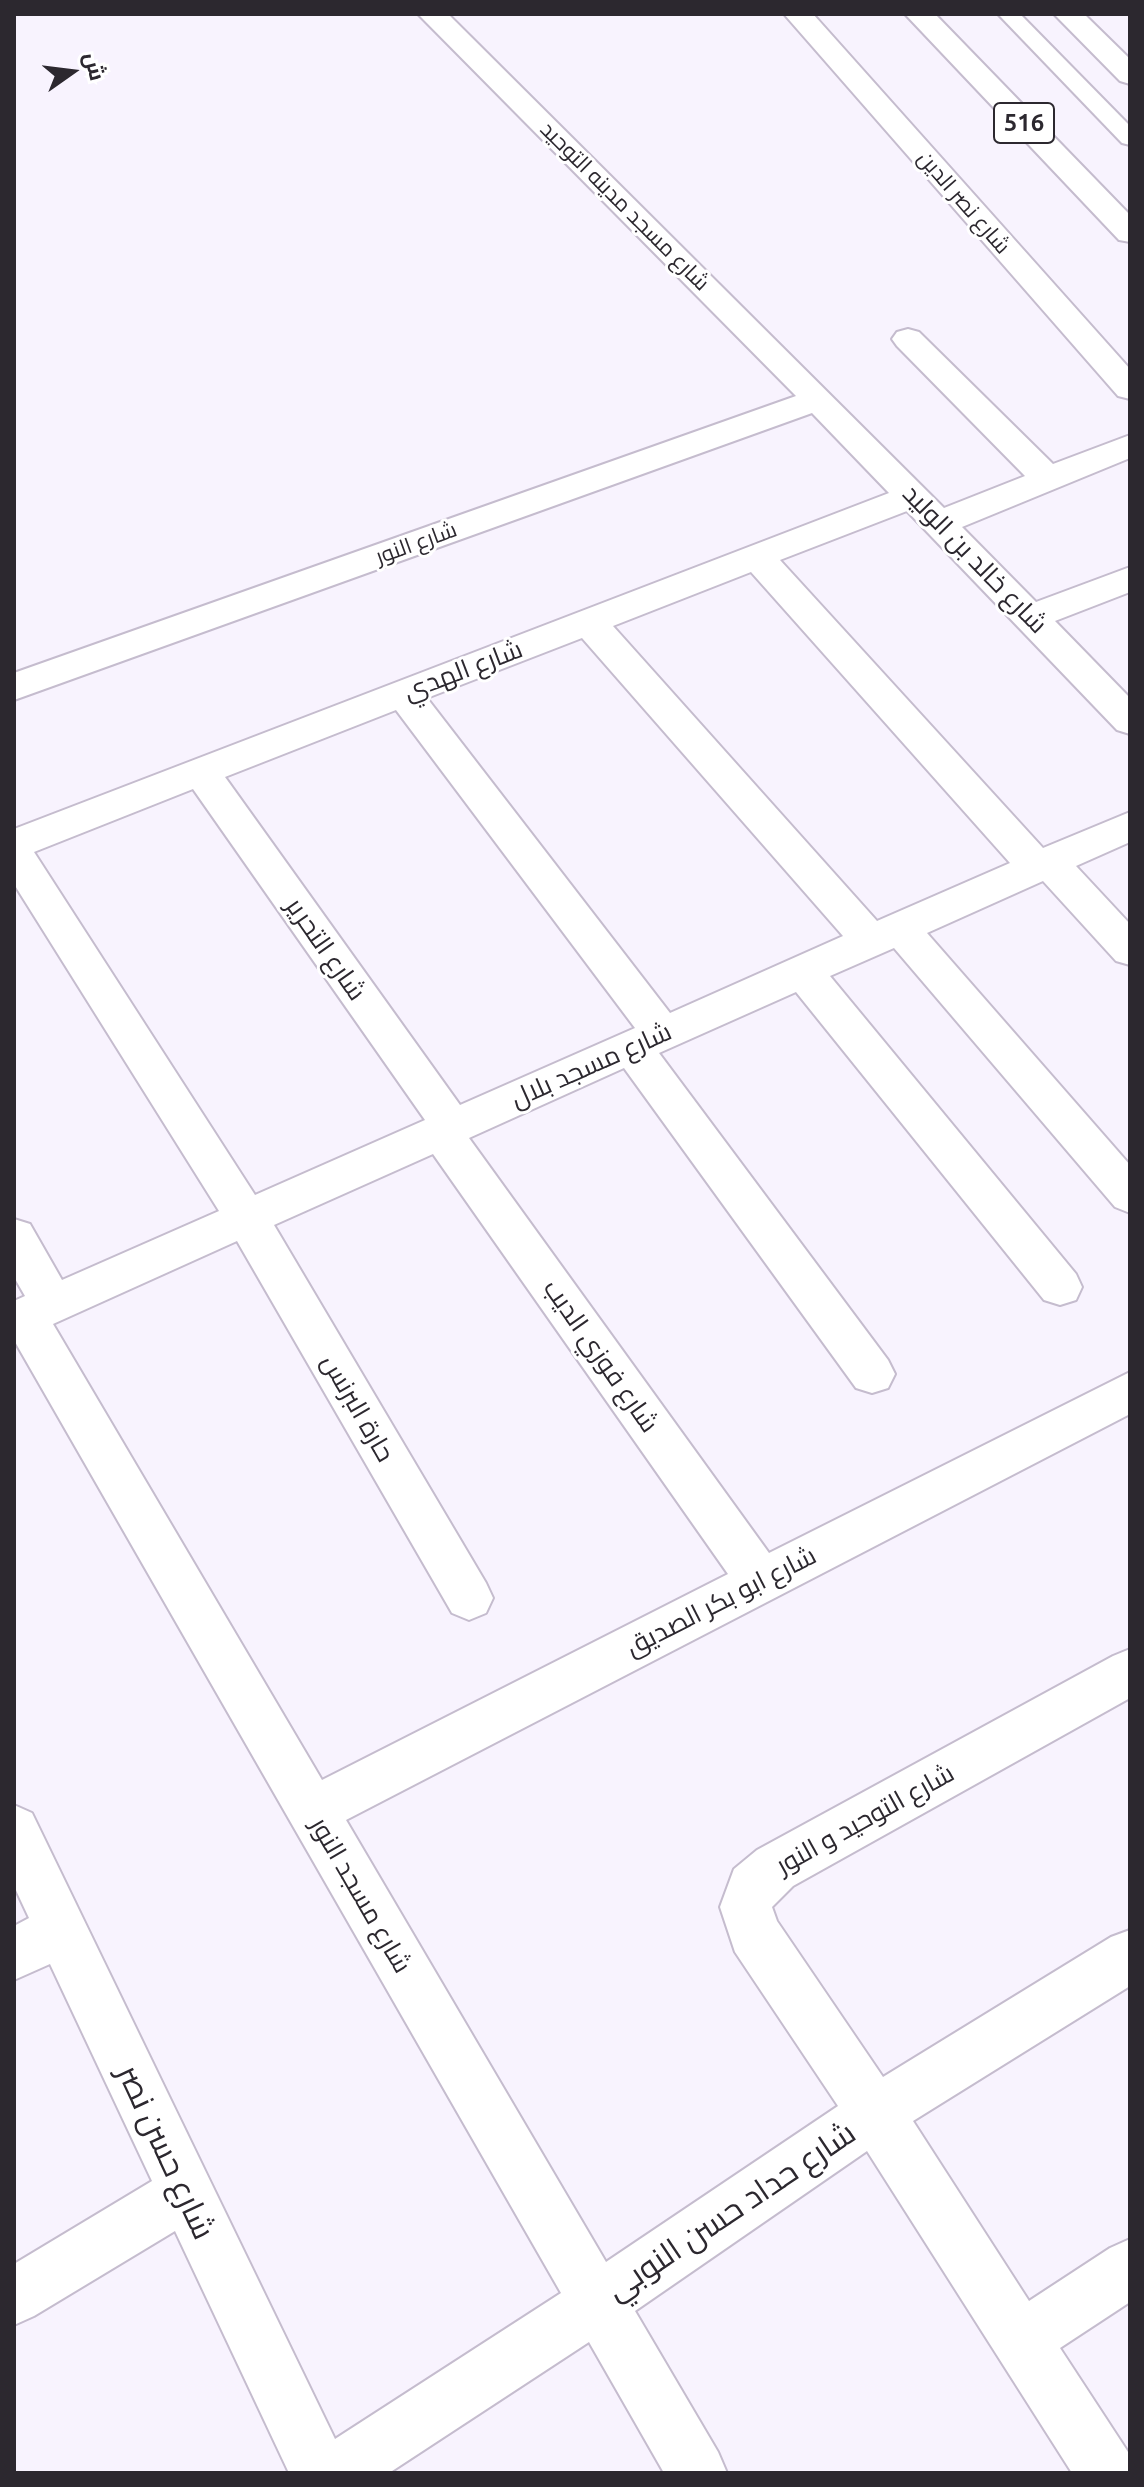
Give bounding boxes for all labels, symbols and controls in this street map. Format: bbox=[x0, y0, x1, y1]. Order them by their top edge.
north arrow bbox=[32, 32, 112, 112]
text: ش bbox=[80, 49, 111, 83]
road number: 516 bbox=[994, 103, 1054, 143]
street label: شارع مسجد مدينه التوحيد bbox=[535, 116, 715, 296]
street label: شارع نصر الدين bbox=[912, 145, 1016, 259]
street label: شارع خالد بن الوليد bbox=[896, 478, 1054, 640]
street label: شارع النور bbox=[372, 516, 460, 570]
street label: شارع الهدي bbox=[399, 633, 527, 707]
street label: شارع التحرير bbox=[279, 892, 373, 1006]
street label: شارع مسجد بلال bbox=[506, 1016, 676, 1114]
street label: شارع فوزي الديب bbox=[537, 1274, 665, 1438]
street label: حارة البرنس bbox=[315, 1349, 401, 1467]
street label: شارع ابو بكر الصديق bbox=[621, 1540, 821, 1662]
street label: شارع التوحيد و النور bbox=[770, 1757, 960, 1881]
street label: شارع مسجد النور bbox=[304, 1812, 418, 1978]
street label: شارع حسن نصر bbox=[109, 2059, 223, 2245]
street label: شارع حداد حسن النوبي bbox=[599, 2113, 863, 2309]

